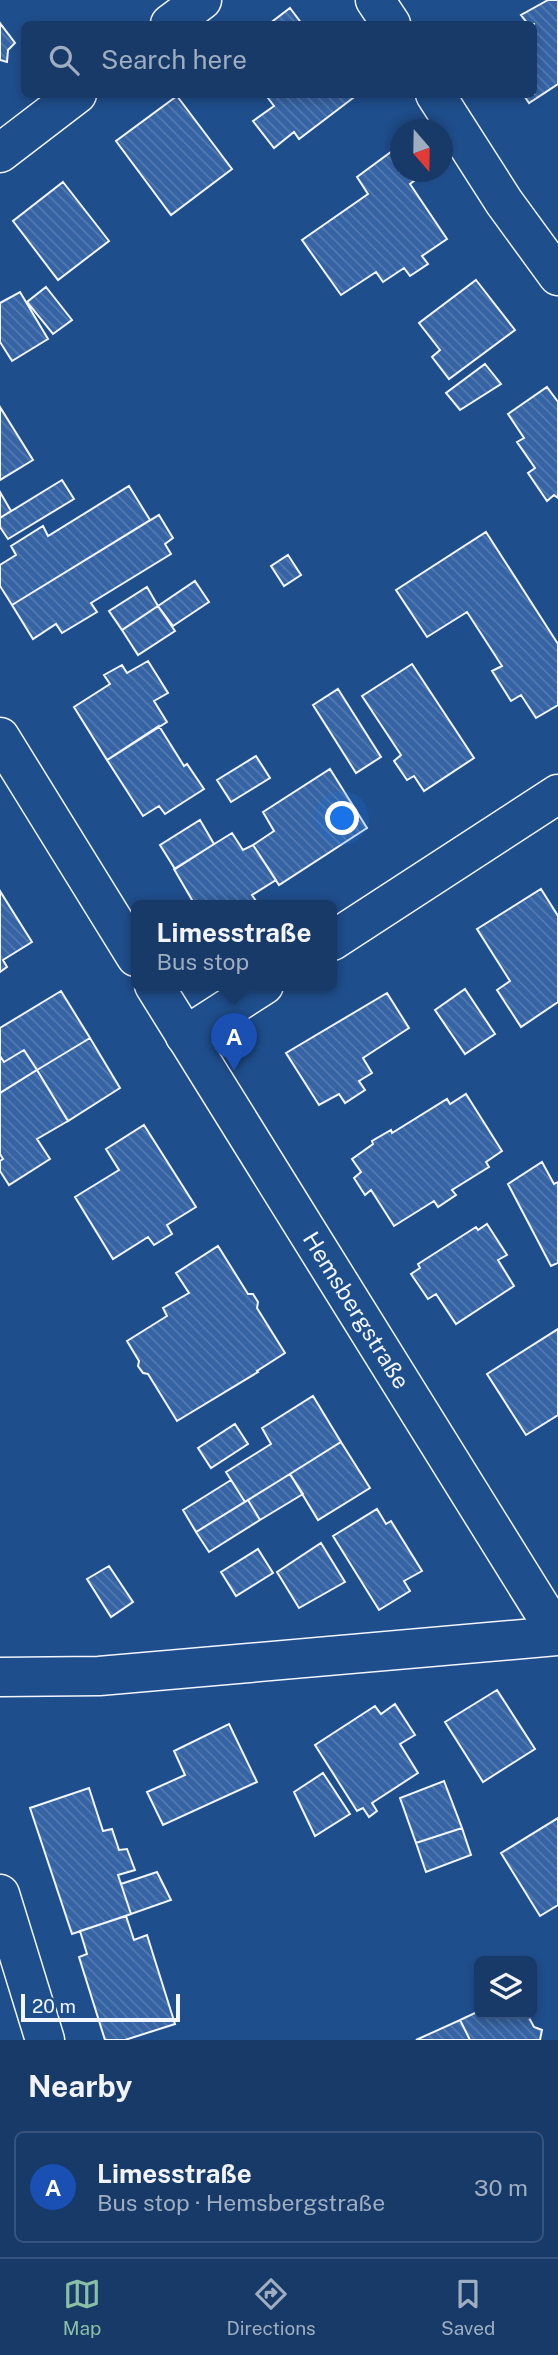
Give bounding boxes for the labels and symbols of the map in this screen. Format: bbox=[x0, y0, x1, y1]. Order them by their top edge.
north arrow bbox=[390, 119, 453, 182]
your location bbox=[325, 801, 359, 835]
pin: A bbox=[211, 1013, 257, 1071]
street label: Hemsbergstraße bbox=[298, 1227, 415, 1393]
scale bar bbox=[21, 1991, 180, 2023]

